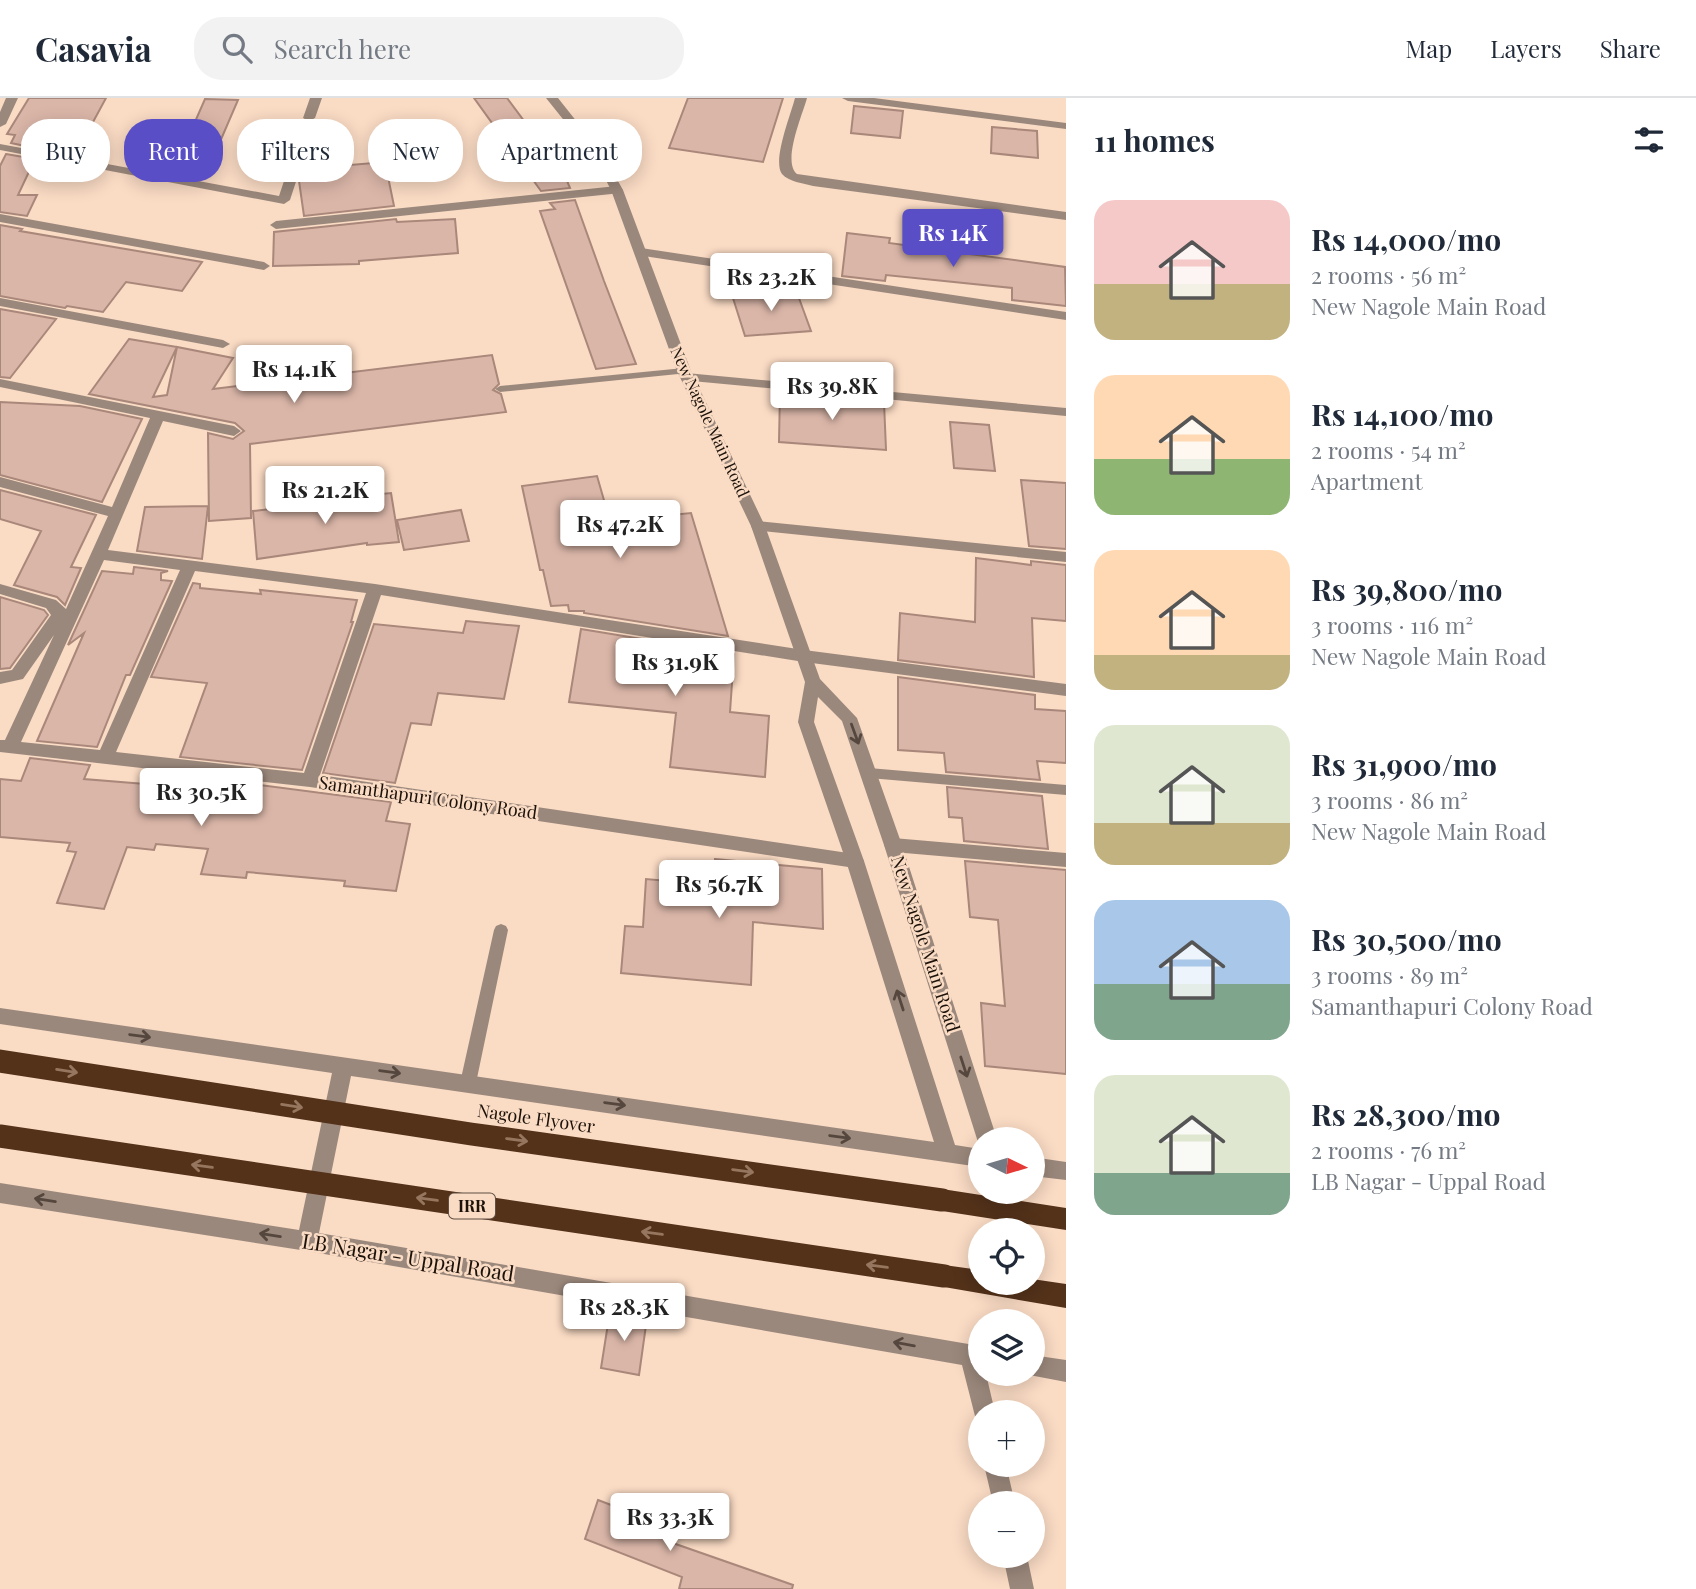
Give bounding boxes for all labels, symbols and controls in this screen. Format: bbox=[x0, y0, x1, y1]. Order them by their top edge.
search box bbox=[194, 17, 684, 80]
text: Casavia bbox=[35, 26, 152, 70]
icon: search bbox=[218, 29, 256, 67]
text: Search here bbox=[274, 31, 411, 66]
text: Map bbox=[1406, 32, 1452, 64]
text: Layers bbox=[1490, 32, 1562, 64]
text: Share bbox=[1600, 32, 1661, 64]
chip: Buy bbox=[21, 119, 110, 182]
chip: Rent bbox=[124, 119, 223, 182]
chip: Filters bbox=[237, 119, 354, 182]
chip: New bbox=[368, 119, 463, 182]
chip: Apartment bbox=[477, 119, 642, 182]
text: 11 homes bbox=[1094, 120, 1215, 160]
icon: filters bbox=[1630, 121, 1668, 159]
pin: Rs 14K bbox=[896, 209, 1010, 269]
text: Rs 14K bbox=[918, 216, 988, 247]
text: Rs 14,000/mo bbox=[1311, 219, 1501, 259]
icon: home bbox=[1150, 228, 1234, 312]
pin: Rs 23.2K bbox=[699, 254, 843, 313]
text: 2 rooms · 56 m² bbox=[1311, 259, 1466, 290]
text: Rs 23.2K bbox=[726, 260, 816, 291]
text: New Nagole Main Road bbox=[1311, 290, 1546, 321]
street label: New Nagole Main Road bbox=[666, 343, 755, 500]
pin: Rs 14.1K bbox=[222, 345, 366, 405]
text: Rs 14.1K bbox=[252, 352, 336, 383]
pin: Rs 39.8K bbox=[760, 362, 904, 422]
text: Rs 39.8K bbox=[786, 369, 878, 400]
text: Rs 14,100/mo bbox=[1311, 394, 1493, 434]
icon: home bbox=[1150, 403, 1234, 487]
text: 2 rooms · 54 m² bbox=[1311, 434, 1466, 465]
text: Apartment bbox=[1311, 465, 1423, 496]
pin: Rs 21.2K bbox=[253, 466, 397, 526]
text: Rs 21.2K bbox=[281, 473, 369, 504]
pin: Rs 47.2K bbox=[548, 500, 692, 560]
text: Rs 47.2K bbox=[576, 507, 664, 538]
text: Rs 39,800/mo bbox=[1311, 569, 1502, 609]
icon: home bbox=[1150, 578, 1234, 662]
text: 3 rooms · 116 m² bbox=[1311, 609, 1473, 640]
pin: Rs 31.9K bbox=[603, 638, 747, 698]
text: New Nagole Main Road bbox=[1311, 640, 1546, 671]
text: Rs 31.9K bbox=[632, 645, 718, 676]
one-way arrow bbox=[849, 723, 862, 745]
text: Rs 31,900/mo bbox=[1311, 744, 1497, 784]
icon: home bbox=[1150, 753, 1234, 837]
pin: Rs 30.5K bbox=[129, 768, 273, 828]
street label: Samanthapuri Colony Road bbox=[317, 770, 540, 824]
text: Rs 30.5K bbox=[156, 775, 246, 806]
text: 3 rooms · 86 m² bbox=[1311, 784, 1468, 815]
text: New Nagole Main Road bbox=[1311, 815, 1546, 846]
street label: New Nagole Main Road bbox=[886, 852, 966, 1035]
pin: Rs 56.7K bbox=[647, 860, 791, 920]
text: Rs 56.7K bbox=[675, 867, 763, 898]
text: Rs 30,500/mo bbox=[1311, 919, 1502, 959]
icon: home bbox=[1150, 928, 1234, 1012]
text: 3 rooms · 89 m² bbox=[1311, 959, 1468, 990]
one-way arrow bbox=[893, 989, 905, 1011]
text: Samanthapuri Colony Road bbox=[1311, 990, 1593, 1021]
one-way arrow bbox=[128, 1030, 151, 1043]
one-way arrow bbox=[959, 1055, 971, 1077]
one-way arrow bbox=[56, 1065, 78, 1078]
one-way arrow bbox=[378, 1066, 401, 1079]
text: Rs 28,300/mo bbox=[1311, 1094, 1501, 1134]
street label: Nagole Flyover bbox=[476, 1098, 596, 1138]
one-way arrow bbox=[603, 1098, 626, 1111]
one-way arrow bbox=[280, 1100, 303, 1113]
icon: home bbox=[1150, 1103, 1234, 1187]
north arrow bbox=[968, 1127, 1045, 1204]
map controls bbox=[968, 1127, 1045, 1568]
one-way arrow bbox=[828, 1131, 851, 1144]
one-way arrow bbox=[505, 1134, 528, 1147]
text: 2 rooms · 76 m² bbox=[1311, 1134, 1466, 1165]
one-way arrow bbox=[191, 1159, 213, 1172]
one-way arrow bbox=[731, 1165, 753, 1178]
text: LB Nagar - Uppal Road bbox=[1311, 1165, 1546, 1196]
one-way arrow bbox=[416, 1192, 438, 1205]
one-way arrow bbox=[34, 1193, 57, 1206]
road number: IRR bbox=[449, 1194, 495, 1218]
button: locate bbox=[968, 1218, 1045, 1295]
street label: LB Nagar - Uppal Road bbox=[300, 1225, 516, 1287]
one-way arrow bbox=[641, 1226, 664, 1239]
one-way arrow bbox=[259, 1228, 281, 1241]
one-way arrow bbox=[866, 1259, 889, 1272]
pin: Rs 28.3K bbox=[552, 1284, 696, 1343]
text: Rs 28.3K bbox=[579, 1290, 669, 1321]
button: layers bbox=[968, 1309, 1045, 1386]
one-way arrow bbox=[893, 1337, 916, 1350]
button: + bbox=[968, 1400, 1045, 1477]
button: − bbox=[968, 1491, 1045, 1568]
pin: Rs 33.3K bbox=[598, 1494, 742, 1553]
text: Rs 33.3K bbox=[626, 1500, 714, 1531]

